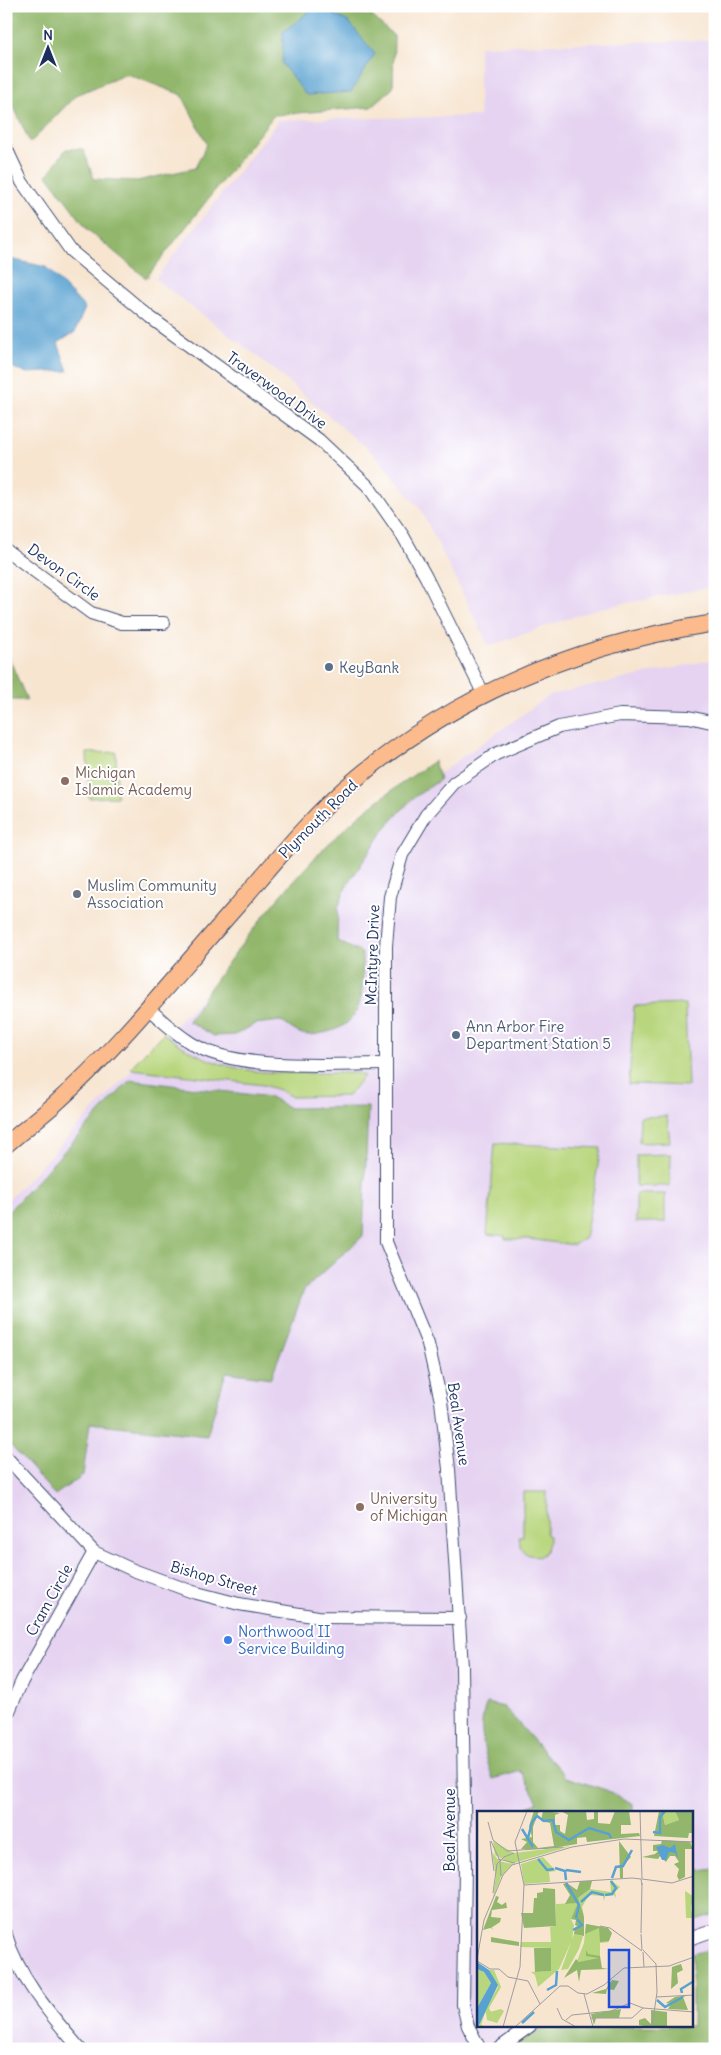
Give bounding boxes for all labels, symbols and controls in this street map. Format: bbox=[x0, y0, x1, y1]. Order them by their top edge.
north arrow bbox=[22, 22, 72, 72]
text: N bbox=[43, 26, 53, 44]
street label: Traverwood Drive bbox=[223, 347, 331, 433]
street label: Devon Circle bbox=[24, 539, 104, 605]
place label: KeyBank bbox=[339, 658, 399, 677]
marker: KeyBank bbox=[323, 661, 335, 673]
place label: Michigan Islamic Academy bbox=[75, 763, 192, 799]
marker: Michigan Islamic Academy bbox=[59, 775, 71, 787]
street label: Plymouth Road bbox=[275, 775, 362, 862]
place label: Muslim Community Association bbox=[87, 876, 217, 912]
marker: Muslim Community Association bbox=[71, 888, 83, 900]
street label: McIntyre Drive bbox=[361, 904, 383, 1006]
place label: Ann Arbor Fire Department Station 5 bbox=[466, 1017, 611, 1053]
marker: Ann Arbor Fire Department Station 5 bbox=[450, 1029, 462, 1041]
street label: Beal Avenue bbox=[444, 1381, 474, 1467]
place label: University of Michigan bbox=[370, 1489, 448, 1525]
marker: University of Michigan bbox=[354, 1501, 366, 1513]
street label: Bishop Street bbox=[168, 1557, 260, 1599]
street label: Cram Circle bbox=[21, 1561, 77, 1639]
place label: Northwood II Service Building bbox=[238, 1622, 345, 1658]
marker: Northwood II Service Building bbox=[222, 1634, 234, 1646]
street label: Beal Avenue bbox=[440, 1788, 459, 1872]
inset map bbox=[477, 1811, 694, 2028]

